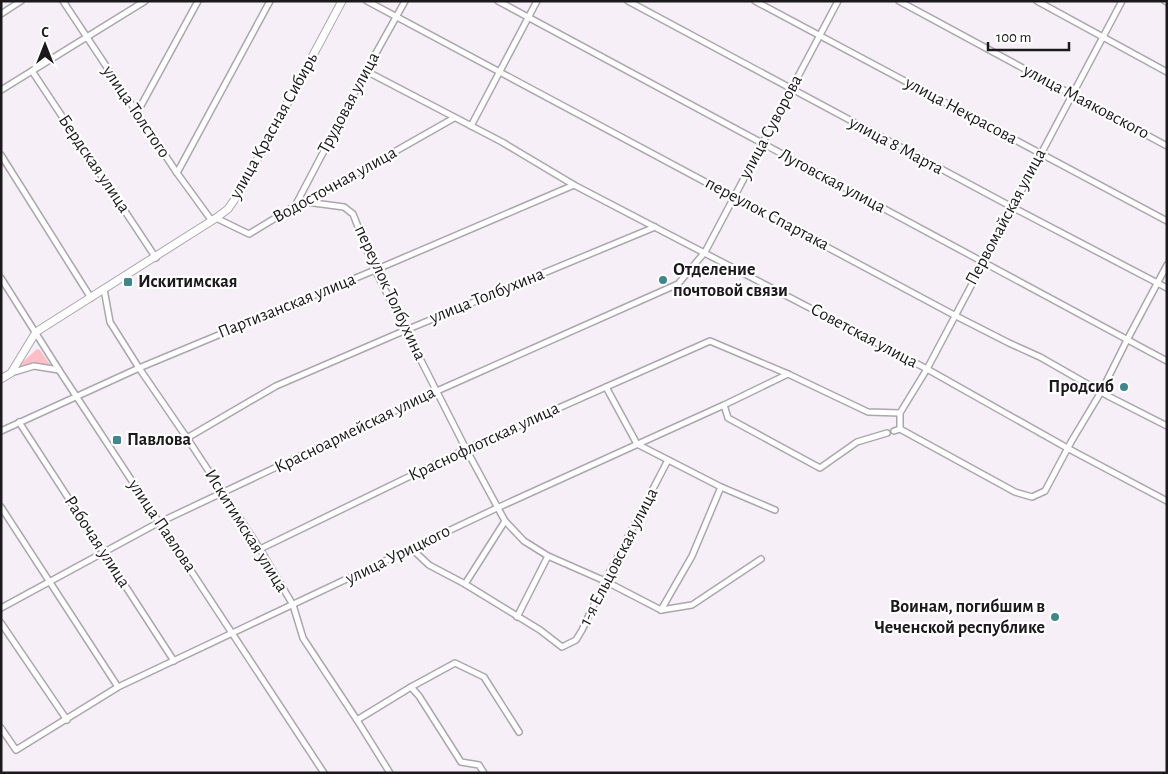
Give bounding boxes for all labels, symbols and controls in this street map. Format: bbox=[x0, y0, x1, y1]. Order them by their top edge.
north arrow bbox=[20, 20, 70, 70]
scale bar bbox=[988, 20, 1069, 52]
text: С bbox=[41, 26, 49, 40]
text: 100 m bbox=[996, 30, 1031, 45]
street label: улица Красная Сибирь bbox=[225, 49, 322, 203]
street label: Трудовая улица bbox=[315, 49, 383, 157]
street label: улица Маяковского bbox=[1019, 61, 1152, 143]
street label: улица Толстого bbox=[98, 62, 173, 161]
street label: улица Суворова bbox=[736, 72, 806, 183]
street label: улица Некрасова bbox=[901, 73, 1020, 148]
street label: Бердская улица bbox=[55, 112, 133, 216]
street label: улица 8 Марта bbox=[845, 113, 946, 178]
street label: Водосточная улица bbox=[270, 144, 400, 226]
street label: Луговская улица bbox=[776, 145, 888, 217]
street label: Первомайская улица bbox=[962, 146, 1050, 288]
street label: переулок Спартака bbox=[702, 174, 832, 254]
street label: переулок Толбухина bbox=[351, 222, 430, 363]
place label: Отделение почтовой связи bbox=[673, 261, 788, 300]
street label: улица Толбухина bbox=[426, 264, 547, 328]
street label: Партизанская улица bbox=[216, 270, 358, 342]
place label: Искитимская bbox=[138, 273, 238, 291]
marker: Отделение почтовой связи bbox=[657, 274, 669, 286]
marker: Искитимская bbox=[122, 276, 134, 288]
street label: Советская улица bbox=[807, 300, 921, 372]
place label: Продсиб bbox=[1048, 378, 1114, 396]
marker: Продсиб bbox=[1118, 381, 1130, 393]
street label: Красноармейская улица bbox=[272, 383, 438, 477]
street label: Краснофлотская улица bbox=[406, 399, 562, 485]
place label: Павлова bbox=[127, 431, 191, 449]
marker: Павлова bbox=[111, 434, 123, 446]
street label: Искитимская улица bbox=[201, 466, 291, 596]
street label: улица Павлова bbox=[124, 476, 199, 576]
street label: 1-я Ельцовская улица bbox=[576, 485, 662, 629]
street label: Рабочая улица bbox=[61, 492, 134, 591]
street label: улица Урицкого bbox=[342, 522, 453, 589]
place label: Воинам, погибшим в Чеченской республике bbox=[874, 598, 1045, 637]
marker: Воинам, погибшим в Чеченской республике bbox=[1049, 611, 1061, 623]

